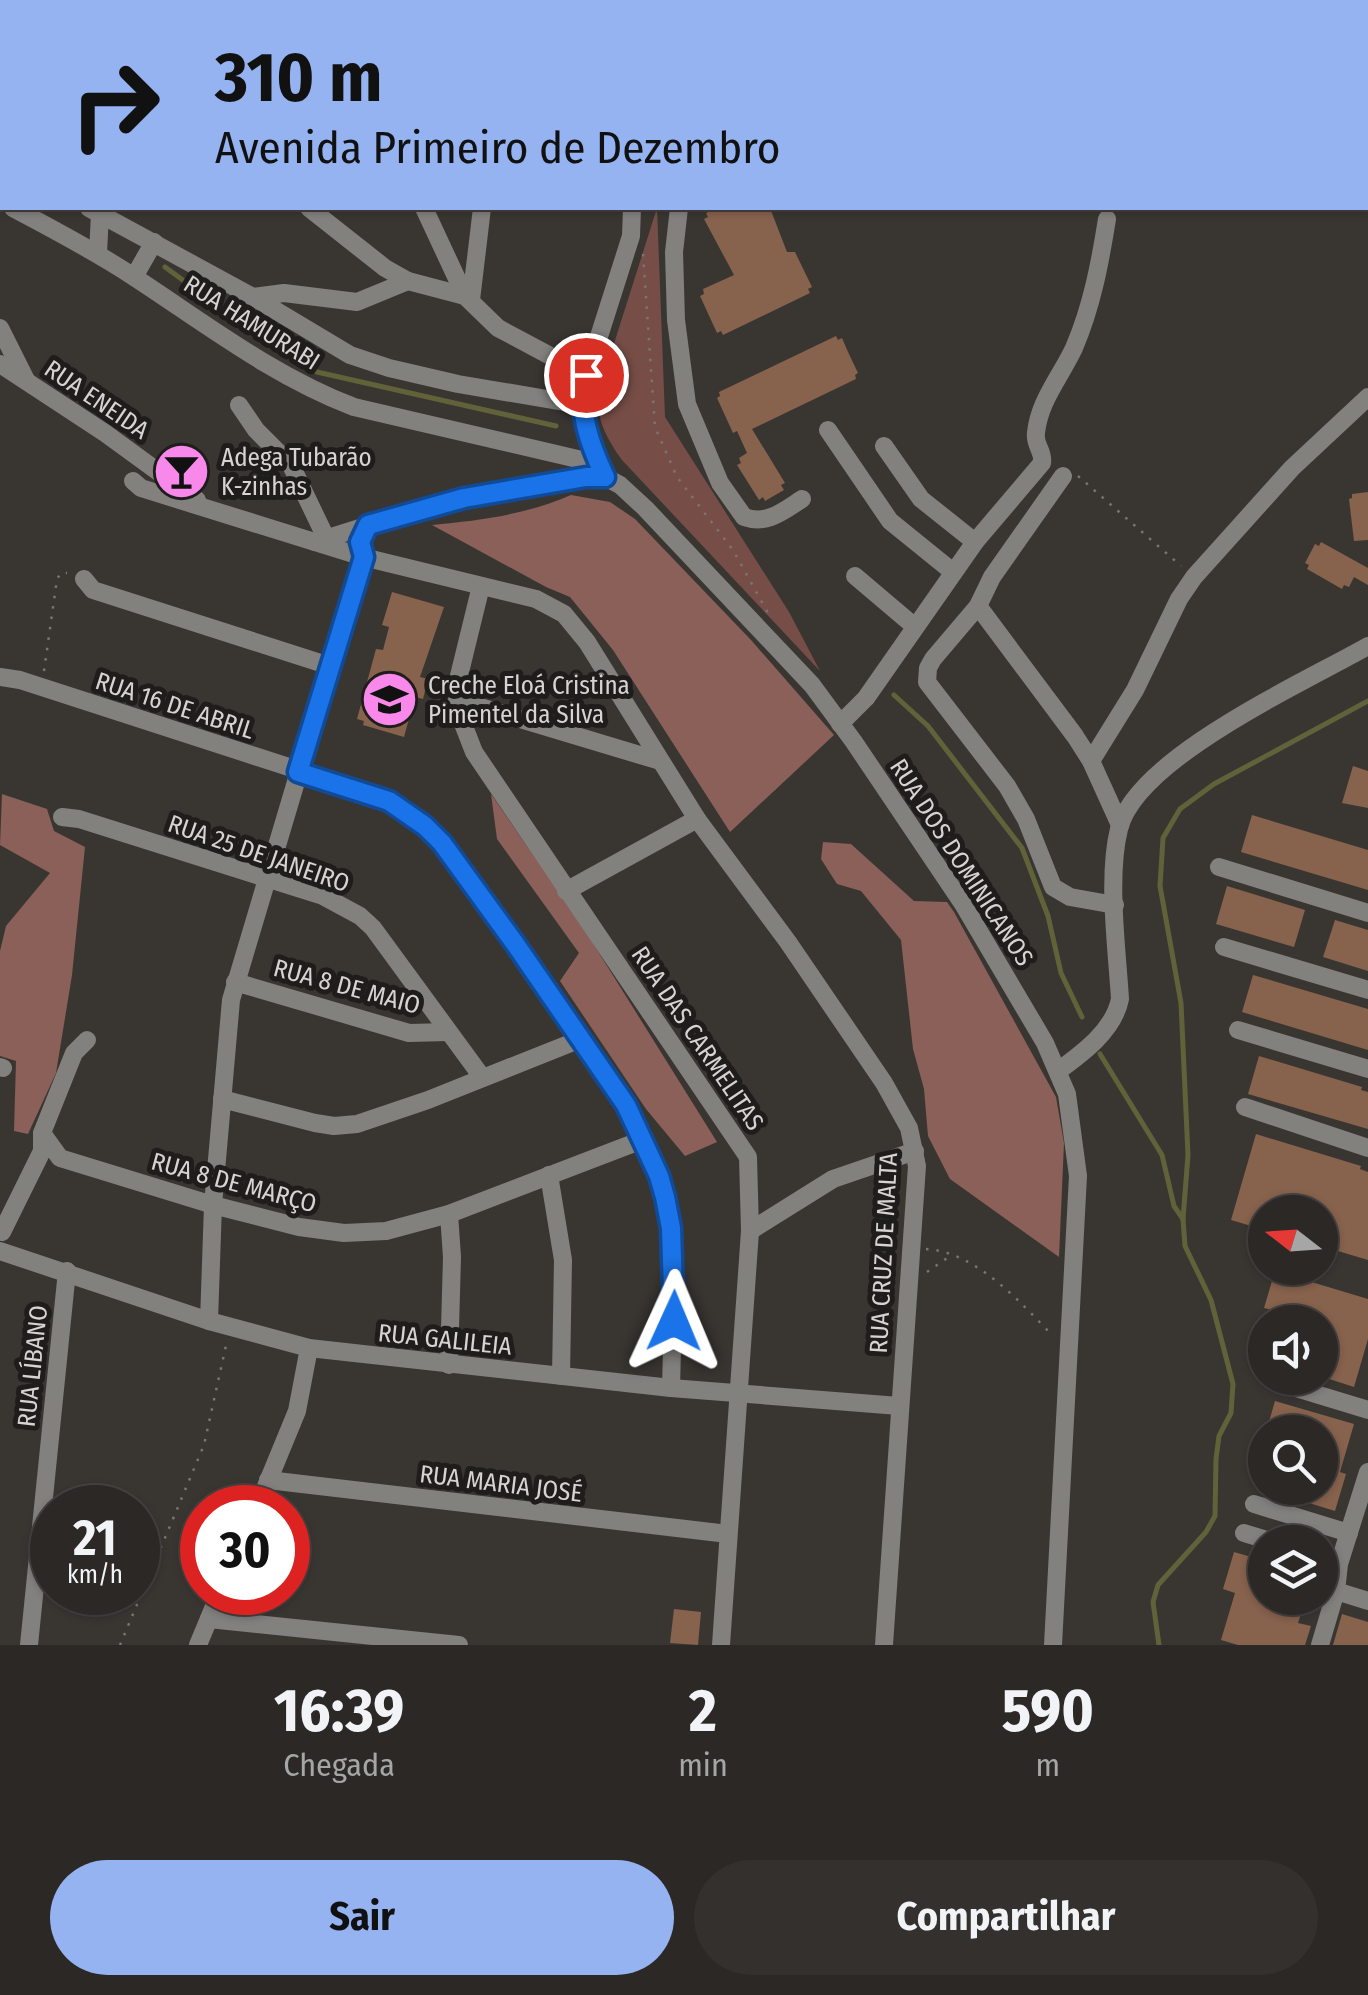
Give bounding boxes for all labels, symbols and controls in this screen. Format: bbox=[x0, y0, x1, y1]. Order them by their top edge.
text: 310 m bbox=[215, 36, 383, 120]
icon: right bbox=[50, 40, 180, 170]
text: Avenida Primeiro de Dezembro bbox=[215, 121, 780, 175]
street label: RUA HAMURABI bbox=[178, 269, 325, 377]
pin bbox=[544, 333, 629, 418]
icon: arrive bbox=[559, 348, 614, 403]
street label: RUA ENEIDA bbox=[39, 354, 154, 446]
bar icon: Adega Tubarão K-zinhas bbox=[152, 441, 212, 501]
place label: Adega Tubarão K-zinhas bbox=[221, 443, 372, 502]
street label: RUA 16 DE ABRIL bbox=[92, 666, 258, 746]
school or university icon: Creche Eloá Cristina Pimentel da Silva bbox=[359, 669, 419, 729]
place label: Creche Eloá Cristina Pimentel da Silva bbox=[428, 671, 630, 730]
street label: RUA DOS DOMINICANOS bbox=[883, 753, 1039, 972]
street label: RUA 25 DE JANEIRO bbox=[164, 809, 353, 899]
street label: RUA DAS CARMELITAS bbox=[625, 941, 770, 1136]
street label: RUA 8 DE MAIO bbox=[270, 953, 423, 1021]
street label: RUA 8 DE MARÇO bbox=[148, 1147, 320, 1219]
street label: RUA CRUZ DE MALTA bbox=[864, 1152, 904, 1354]
north arrow bbox=[1248, 1195, 1338, 1285]
map controls bbox=[1248, 1195, 1338, 1615]
position arrow bbox=[622, 1269, 726, 1373]
street label: RUA LÍBANO bbox=[11, 1304, 54, 1428]
button: sound bbox=[1248, 1305, 1338, 1395]
street label: RUA GALILEIA bbox=[376, 1318, 513, 1362]
button: search bbox=[1248, 1415, 1338, 1505]
street label: RUA MARIA JOSÉ bbox=[418, 1458, 584, 1509]
speed limit sign: 30 bbox=[180, 1485, 310, 1615]
text: 21 bbox=[73, 1508, 117, 1568]
button: layers bbox=[1248, 1525, 1338, 1615]
text: km/h bbox=[67, 1560, 123, 1590]
text: 16:39 bbox=[274, 1675, 404, 1747]
text: 2 bbox=[689, 1675, 717, 1747]
text: 590 bbox=[1002, 1675, 1094, 1747]
text: Chegada bbox=[283, 1746, 395, 1784]
text: min bbox=[678, 1746, 728, 1784]
text: m bbox=[1036, 1746, 1060, 1784]
button: Sair bbox=[50, 1860, 674, 1975]
button: Compartilhar bbox=[694, 1860, 1318, 1975]

